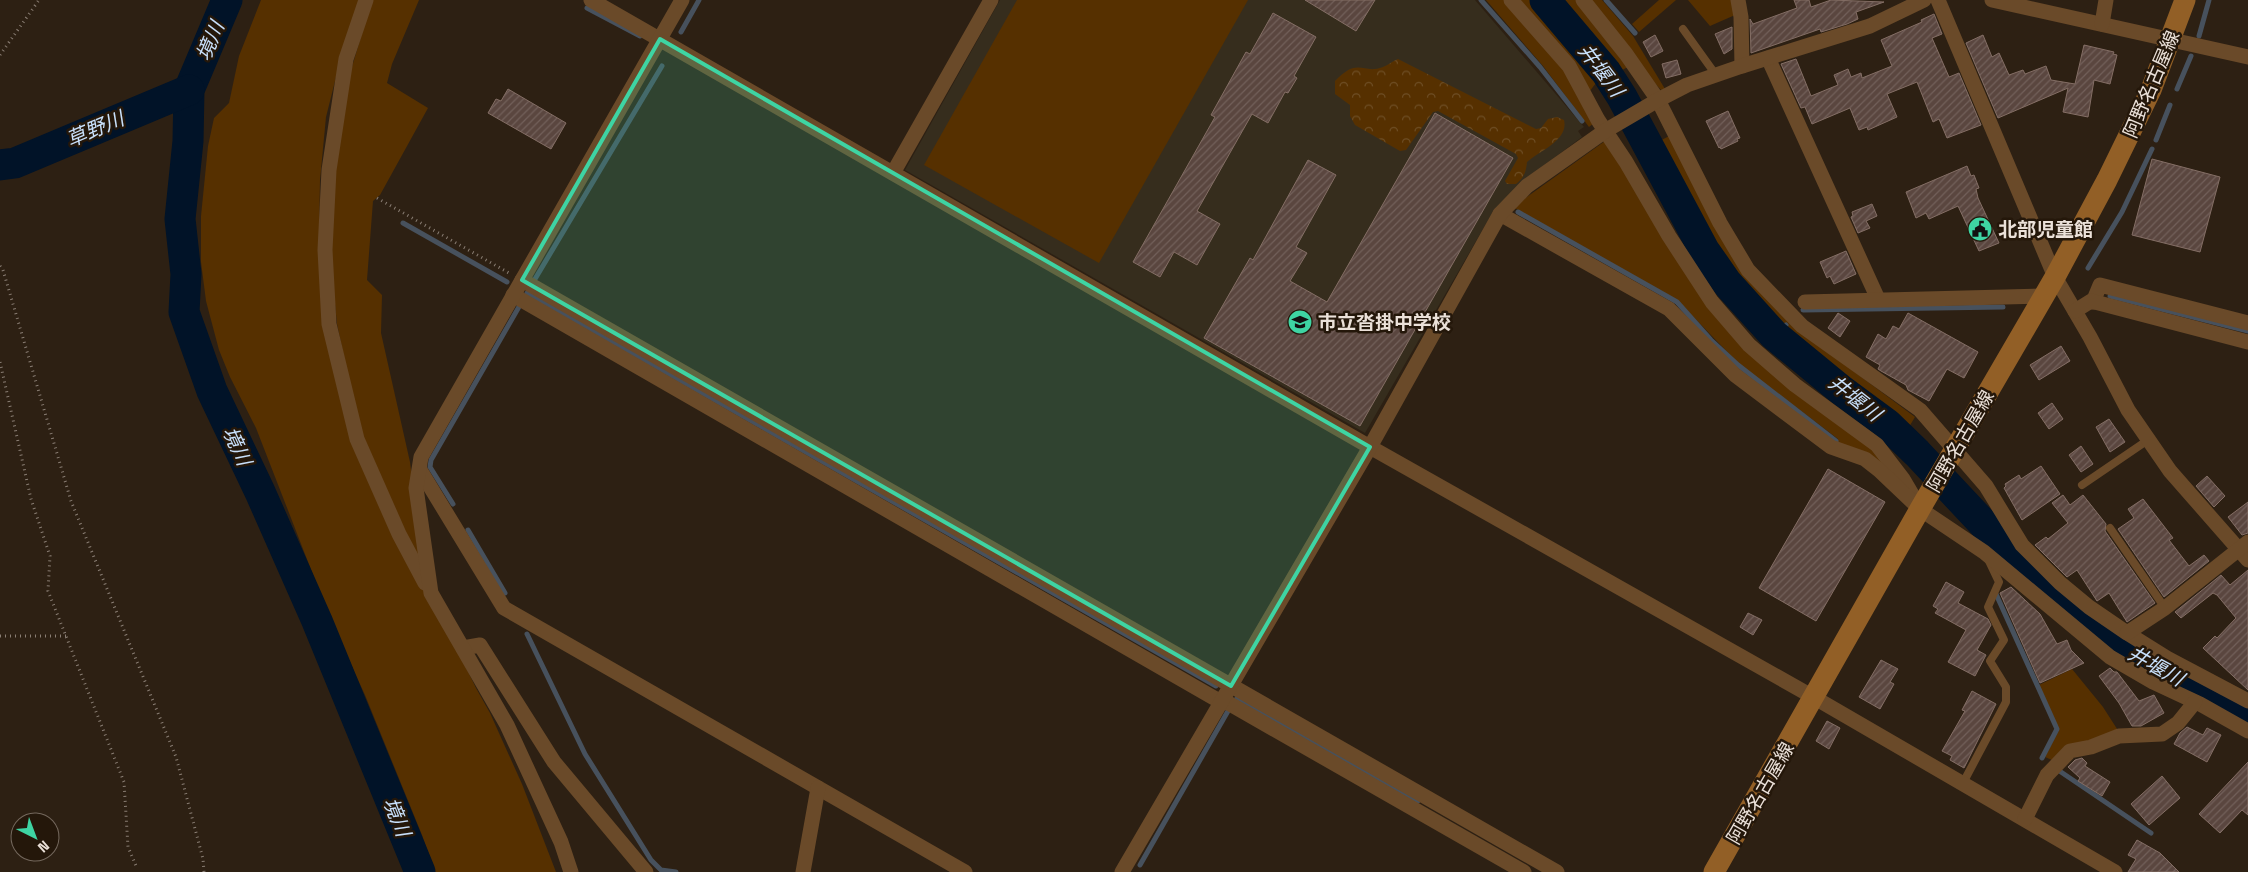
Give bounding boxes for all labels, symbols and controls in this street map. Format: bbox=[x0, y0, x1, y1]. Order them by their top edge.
water label: 境川 bbox=[190, 16, 231, 64]
street label: 阿野名古屋線 bbox=[2118, 27, 2185, 142]
water label: 井堰川 bbox=[1573, 38, 1631, 103]
water label: 草野川 bbox=[62, 105, 130, 153]
public building icon: 北部児童館 bbox=[1967, 216, 1993, 242]
place label: 北部児童館 bbox=[1998, 217, 2093, 242]
school or university icon: 市立沓掛中学校 bbox=[1287, 309, 1313, 335]
place label: 市立沓掛中学校 bbox=[1318, 310, 1451, 335]
water label: 井堰川 bbox=[1823, 369, 1888, 428]
street label: 阿野名古屋線 bbox=[1921, 386, 2000, 497]
water label: 境川 bbox=[217, 422, 258, 471]
water label: 井堰川 bbox=[2123, 640, 2190, 693]
street label: 阿野名古屋線 bbox=[1721, 738, 1800, 849]
water label: 境川 bbox=[377, 794, 417, 842]
north arrow bbox=[10, 812, 60, 862]
text: N bbox=[34, 837, 53, 856]

